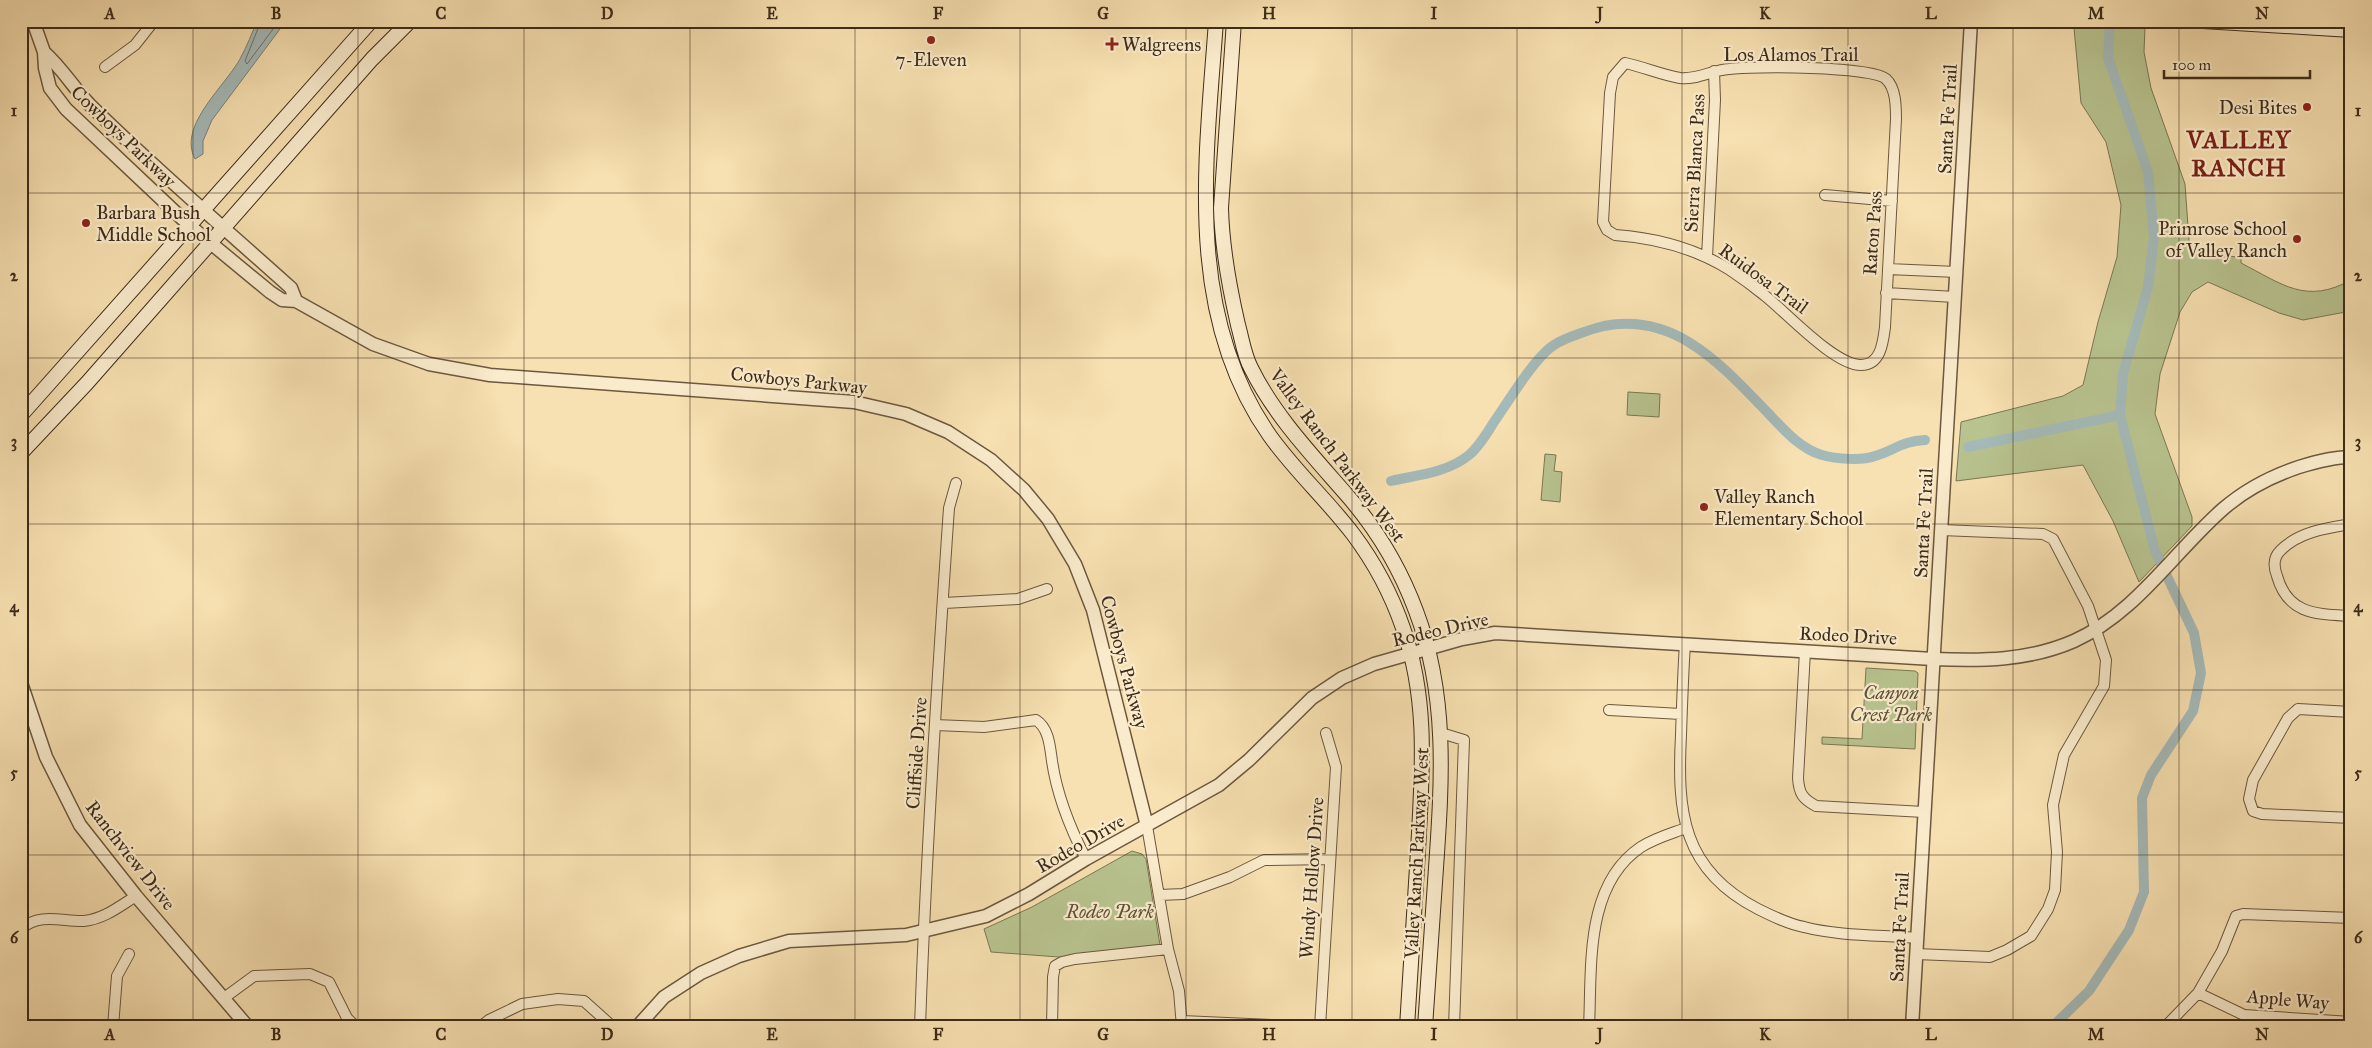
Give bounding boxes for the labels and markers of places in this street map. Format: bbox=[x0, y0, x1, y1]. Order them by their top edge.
place label: Walgreens bbox=[1122, 33, 1201, 57]
marker: 7-Eleven bbox=[925, 34, 937, 46]
marker: Walgreens bbox=[1106, 38, 1118, 50]
place label: 7-Eleven bbox=[895, 48, 967, 71]
place label: Desi Bites bbox=[2219, 96, 2297, 119]
marker: Desi Bites bbox=[2301, 101, 2313, 113]
place label: Barbara Bush Middle School bbox=[96, 201, 212, 246]
marker: Barbara Bush Middle School bbox=[80, 217, 92, 229]
place label: Primrose School of Valley Ranch bbox=[2158, 217, 2288, 262]
marker: Primrose School of Valley Ranch bbox=[2291, 233, 2303, 245]
place label: Valley Ranch Elementary School bbox=[1713, 485, 1864, 530]
marker: Valley Ranch Elementary School bbox=[1698, 501, 1710, 513]

